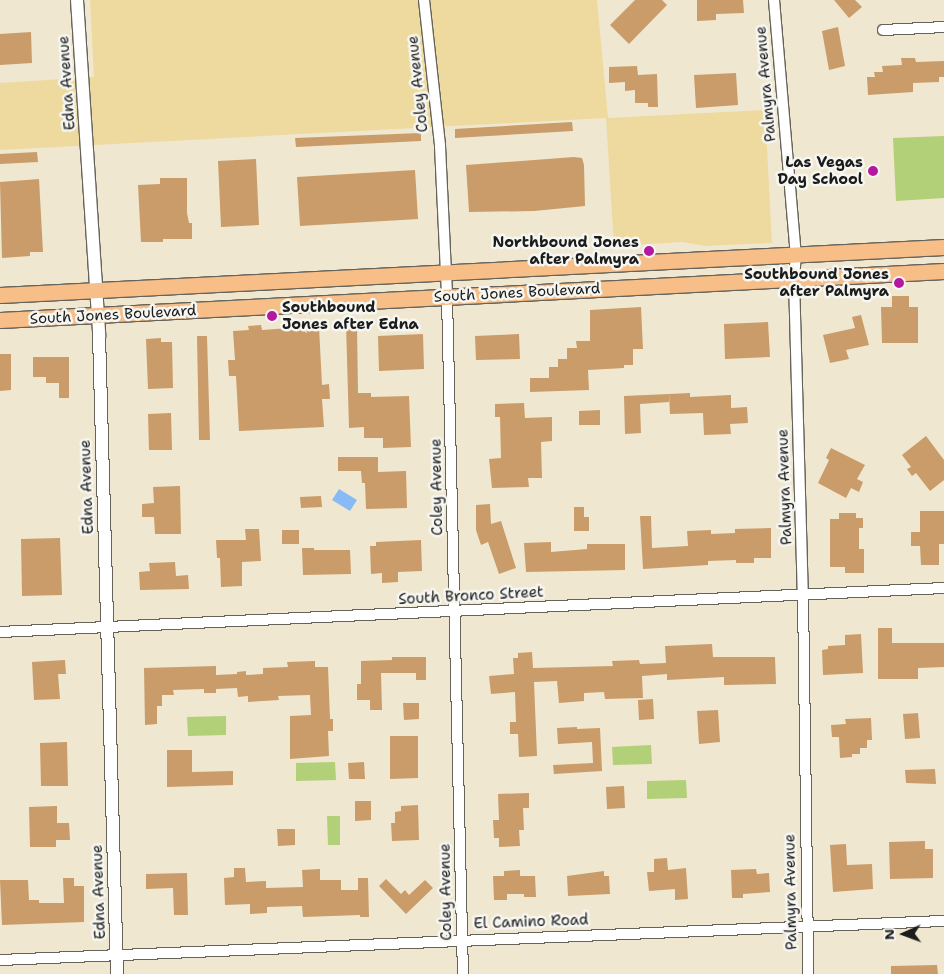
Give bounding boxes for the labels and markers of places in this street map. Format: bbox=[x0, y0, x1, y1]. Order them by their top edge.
place label: Las Vegas Day School bbox=[777, 153, 863, 188]
marker: Las Vegas Day School bbox=[867, 165, 879, 177]
place label: Northbound Jones after Palmyra bbox=[492, 233, 639, 268]
marker: Northbound Jones after Palmyra bbox=[643, 245, 655, 257]
place label: Southbound Jones after Palmyra bbox=[744, 265, 889, 300]
marker: Southbound Jones after Palmyra bbox=[893, 277, 905, 289]
place label: Southbound Jones after Edna bbox=[282, 298, 419, 333]
marker: Southbound Jones after Edna bbox=[266, 310, 278, 322]

